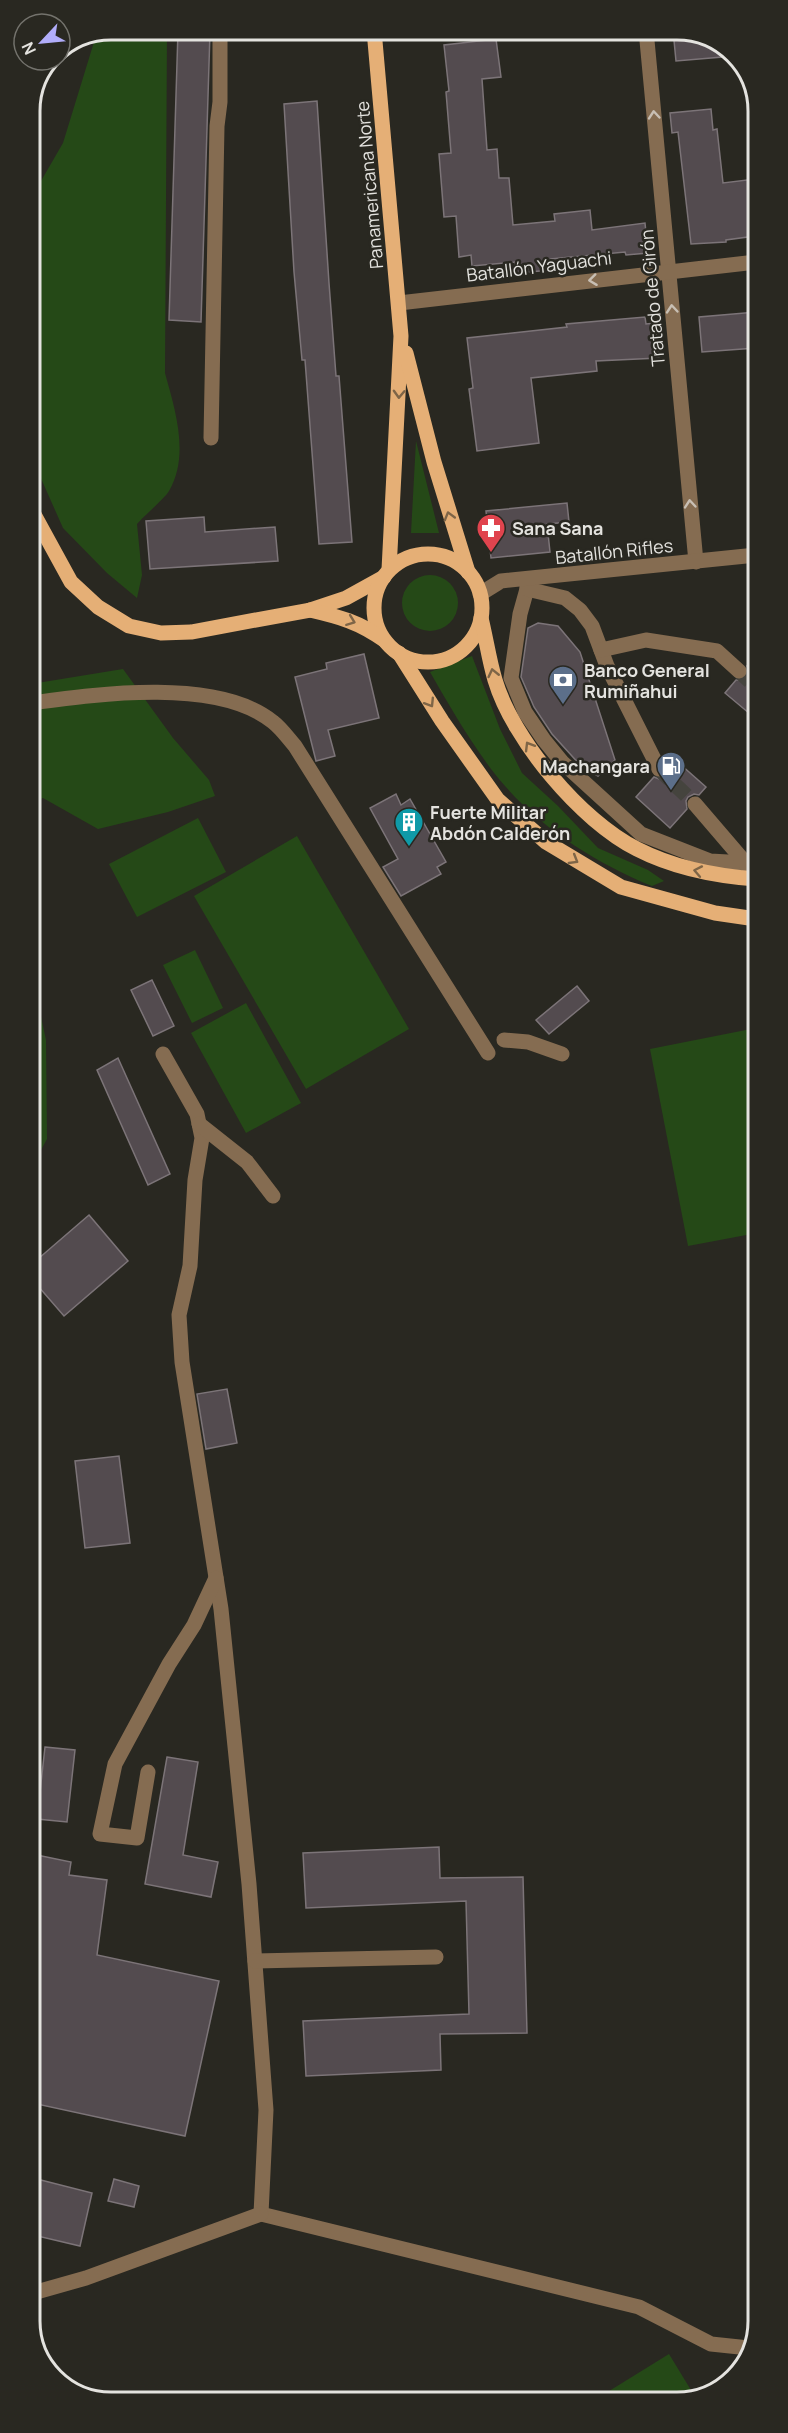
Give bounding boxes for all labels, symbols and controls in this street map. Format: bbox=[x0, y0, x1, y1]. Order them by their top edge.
north arrow bbox=[12, 12, 72, 72]
text: N bbox=[16, 39, 41, 59]
street label: Panamericana Norte bbox=[350, 100, 388, 270]
one-way arrow bbox=[648, 111, 661, 120]
street label: Tratado de Girón bbox=[634, 229, 670, 367]
street label: Batallón Yaguachi bbox=[465, 245, 613, 287]
one-way arrow bbox=[588, 273, 598, 285]
one-way arrow bbox=[666, 305, 679, 314]
one-way arrow bbox=[392, 390, 405, 399]
one-way arrow bbox=[684, 499, 697, 508]
one-way arrow bbox=[444, 511, 456, 522]
pharmacy icon: Sana Sana bbox=[475, 512, 507, 554]
place label: Sana Sana bbox=[512, 516, 603, 540]
street label: Batallón Rifles bbox=[554, 533, 674, 569]
one-way arrow bbox=[345, 613, 356, 626]
place label: Banco General Rumiñahui bbox=[584, 658, 710, 703]
bank icon: Banco General Rumiñahui bbox=[547, 664, 579, 706]
one-way arrow bbox=[488, 668, 501, 678]
one-way arrow bbox=[423, 697, 435, 707]
one-way arrow bbox=[524, 742, 536, 752]
fuel station icon: Machangara bbox=[655, 750, 687, 792]
place label: Machangara bbox=[542, 754, 650, 778]
place label: Fuerte Militar Abdón Calderón bbox=[430, 800, 570, 845]
building icon: Fuerte Militar Abdón Calderón bbox=[393, 806, 425, 848]
one-way arrow bbox=[568, 853, 578, 865]
one-way arrow bbox=[694, 865, 704, 878]

